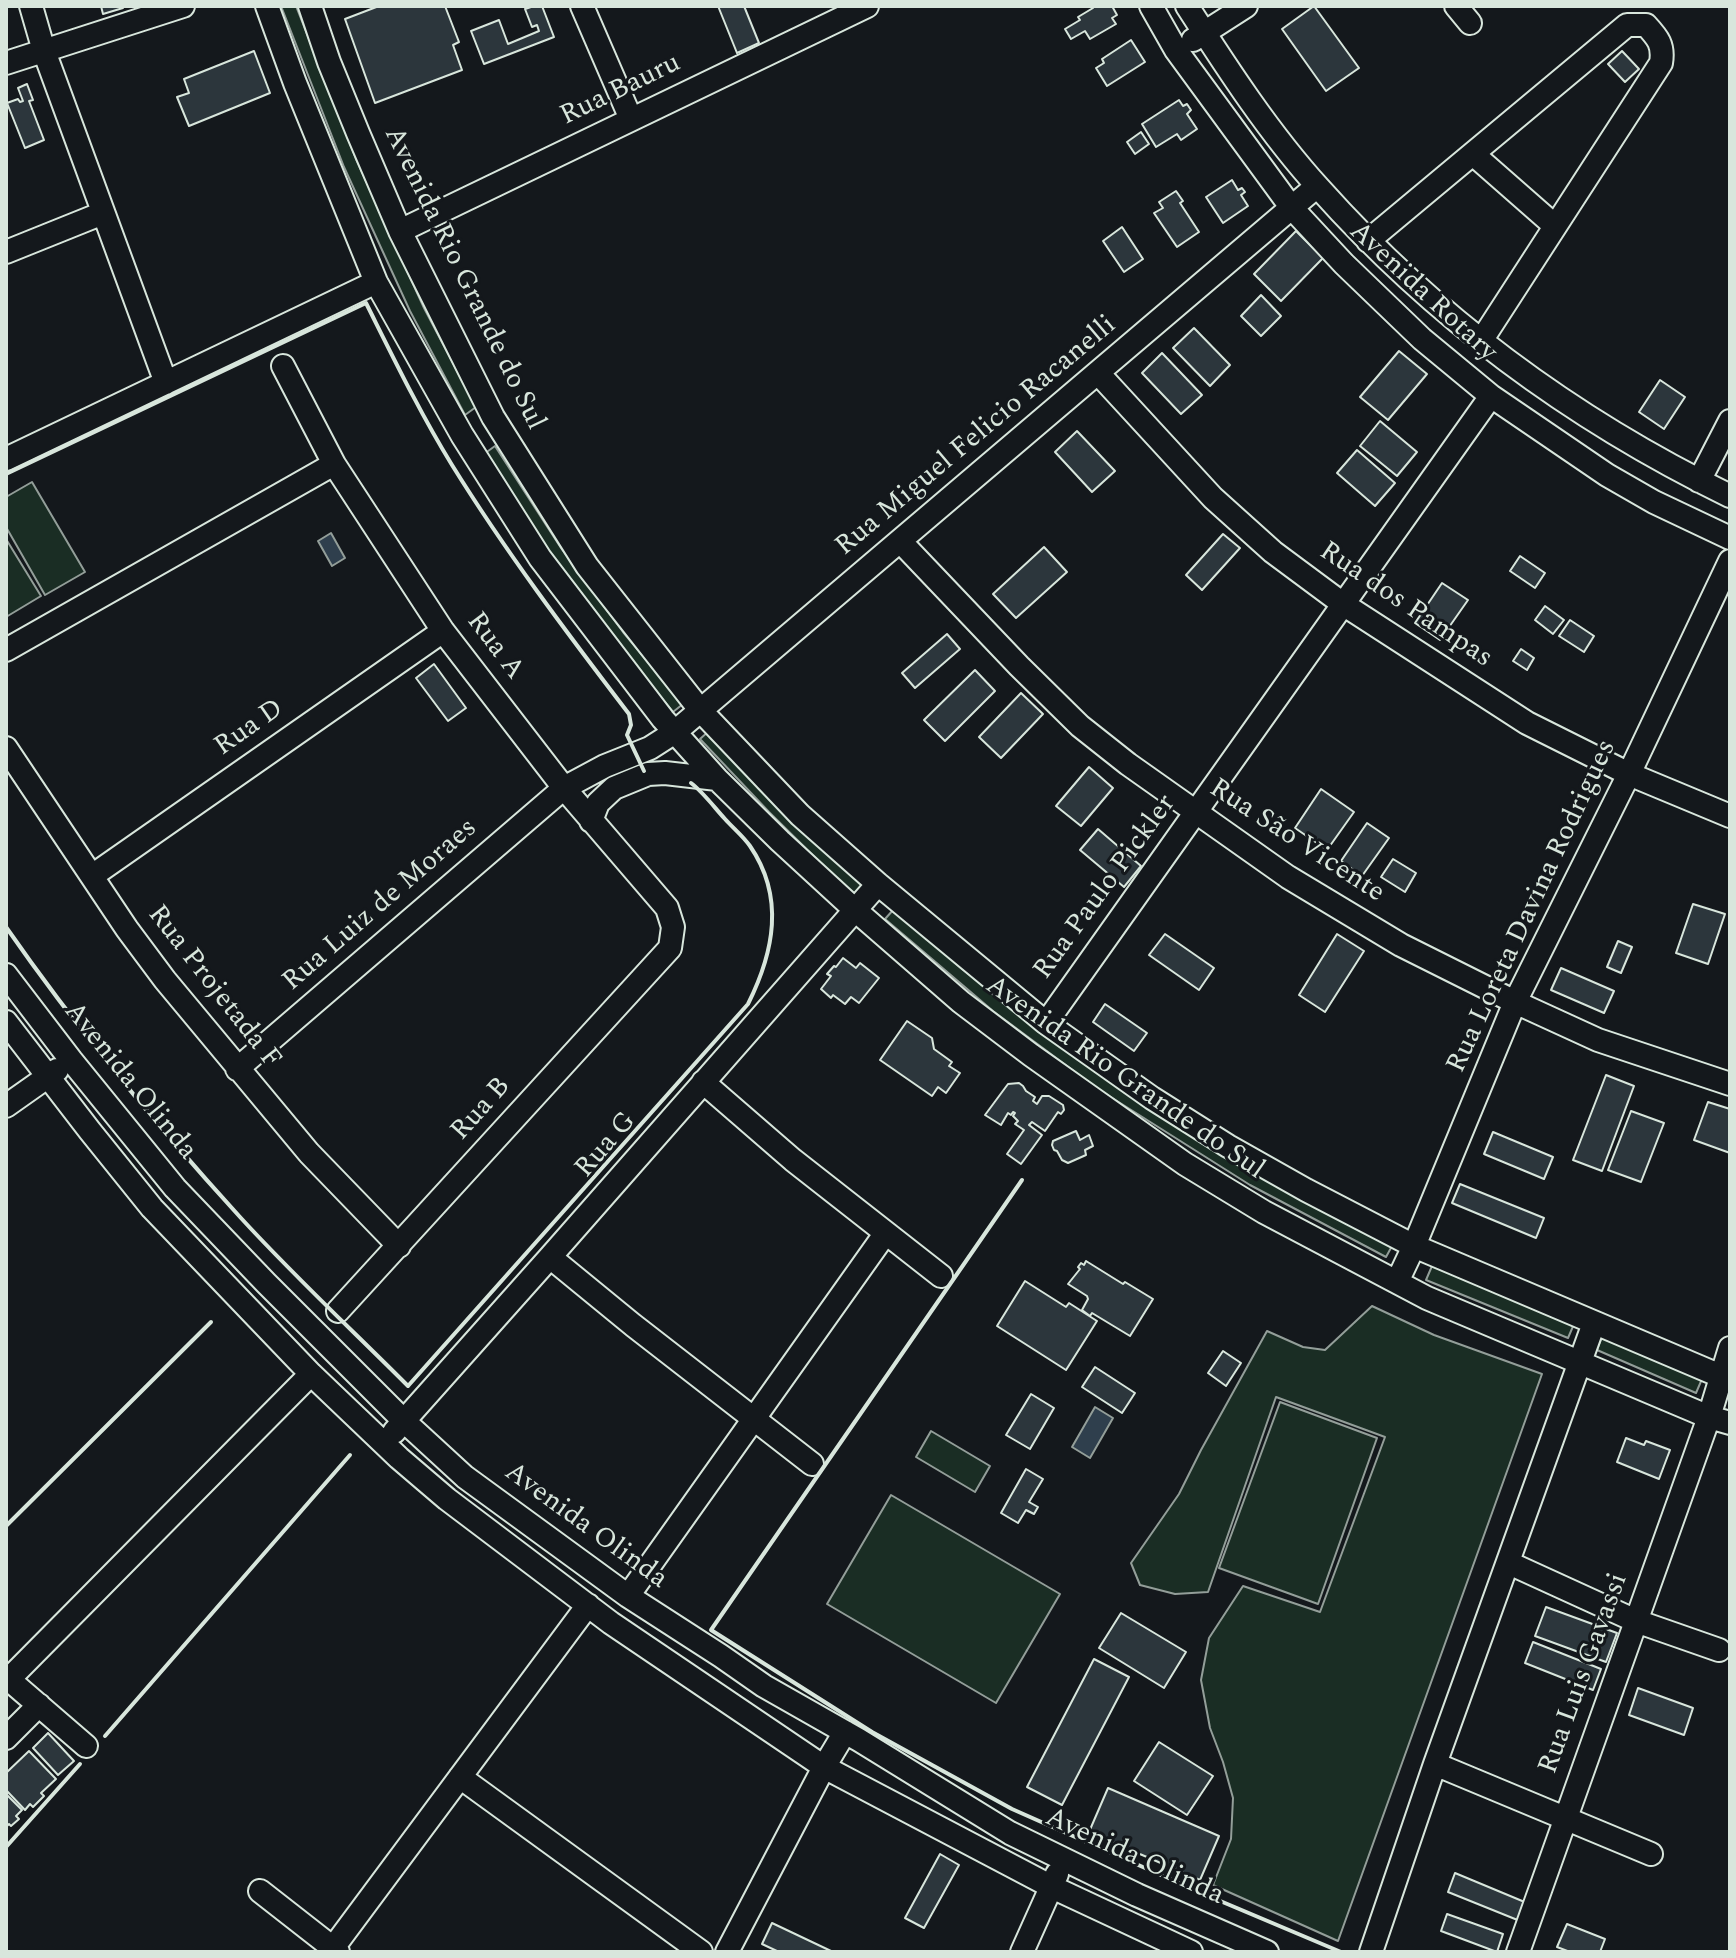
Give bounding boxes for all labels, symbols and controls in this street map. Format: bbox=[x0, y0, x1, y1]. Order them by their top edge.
street label: Rua Bauru bbox=[555, 48, 687, 134]
street label: Avenida Rio Grande do Sul bbox=[375, 122, 551, 436]
street label: Avenida Rotary bbox=[1341, 216, 1503, 370]
street label: Rua Miguel Felicio Racanelli bbox=[830, 310, 1124, 564]
street label: Rua dos Pampas bbox=[1312, 536, 1498, 676]
street label: Rua A bbox=[458, 607, 530, 687]
street label: Rua D bbox=[209, 693, 291, 765]
street label: Rua Loreta Davina Rodrigues bbox=[1441, 735, 1625, 1079]
street label: Rua São Vicente bbox=[1202, 773, 1390, 911]
street label: Rua Paulo Pickler bbox=[1028, 789, 1184, 987]
street label: Rua Luiz de Moraes bbox=[277, 812, 485, 1000]
street label: Rua Projetada F bbox=[139, 900, 287, 1076]
street label: Avenida Rio Grande do Sul bbox=[978, 970, 1270, 1188]
street label: Avenida Olinda bbox=[55, 996, 203, 1168]
street label: Rua B bbox=[445, 1072, 519, 1148]
street label: Rua G bbox=[569, 1106, 645, 1186]
street label: Avenida Olinda bbox=[497, 1457, 673, 1597]
street label: Rua Luis Gavassi bbox=[1533, 1569, 1637, 1779]
street label: Avenida Olinda bbox=[1039, 1802, 1229, 1914]

